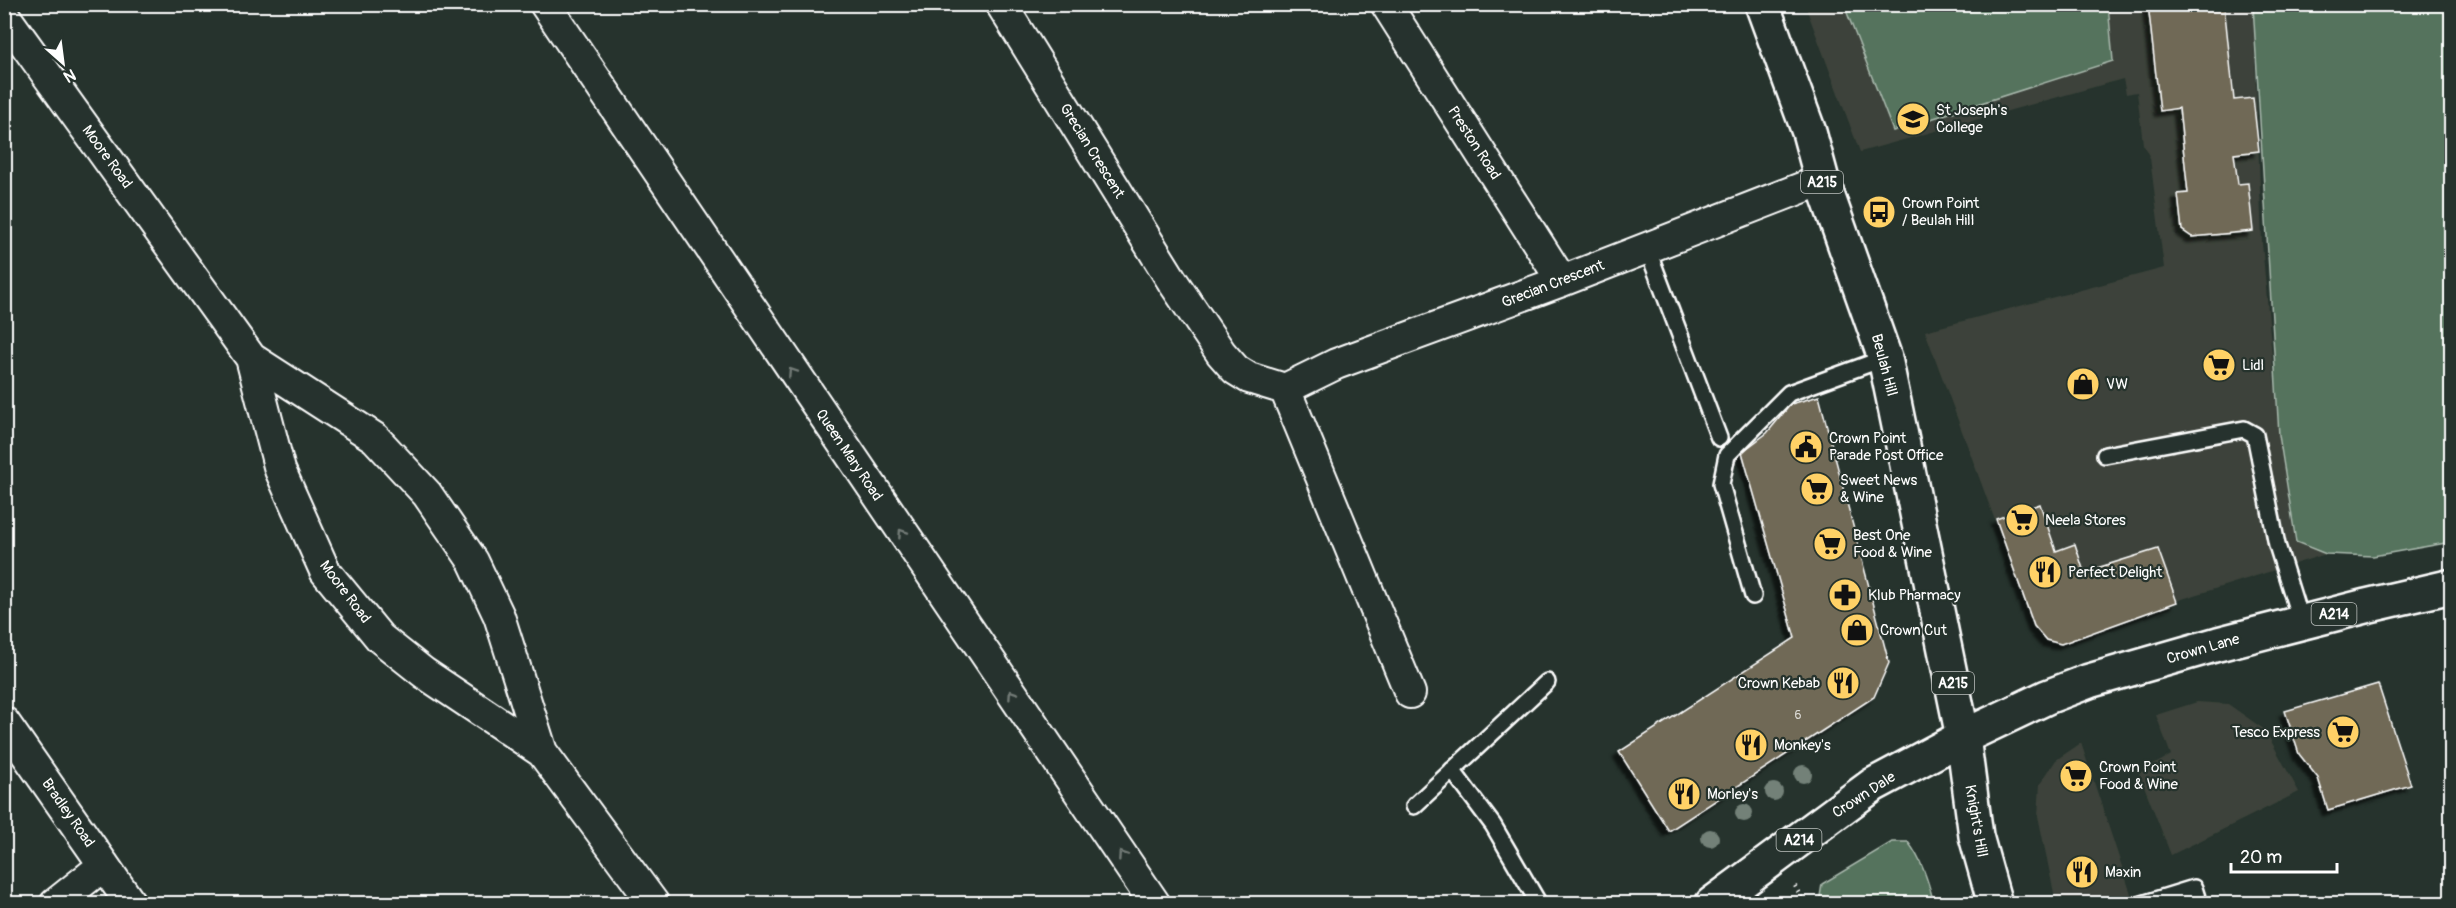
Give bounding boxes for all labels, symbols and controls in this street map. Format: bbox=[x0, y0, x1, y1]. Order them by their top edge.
north arrow bbox=[33, 33, 93, 93]
text: N bbox=[60, 64, 79, 87]
street label: Grecian Crescent bbox=[1055, 100, 1129, 203]
school or university icon: St Joseph's College bbox=[1895, 101, 1931, 137]
place label: St Joseph's College bbox=[1936, 101, 2007, 137]
street label: Preston Road bbox=[1443, 103, 1505, 183]
street label: Moore Road bbox=[78, 122, 136, 192]
road number: A215 bbox=[1801, 171, 1843, 193]
bus stop icon: Crown Point / Beulah Hill bbox=[1861, 194, 1897, 230]
place label: Crown Point / Beulah Hill bbox=[1902, 194, 1980, 230]
street label: Grecian Crescent bbox=[1499, 255, 1608, 312]
street label: Beulah Hill bbox=[1867, 332, 1901, 398]
supermarket icon: Lidl bbox=[2201, 347, 2237, 383]
place label: Lidl bbox=[2242, 356, 2264, 375]
shop icon: VW bbox=[2065, 366, 2101, 402]
one-way arrow bbox=[789, 367, 800, 378]
place label: VW bbox=[2106, 375, 2128, 394]
street label: Queen Mary Road bbox=[811, 405, 887, 505]
public building icon: Crown Point Parade Post Office bbox=[1788, 429, 1824, 465]
place label: Crown Point Parade Post Office bbox=[1829, 429, 1944, 465]
supermarket icon: Sweet News & Wine bbox=[1799, 471, 1835, 507]
place label: Sweet News & Wine bbox=[1840, 471, 1918, 507]
supermarket icon: Neela Stores bbox=[2004, 502, 2040, 538]
place label: Neela Stores bbox=[2045, 511, 2126, 530]
supermarket icon: Best One Food & Wine bbox=[1812, 526, 1848, 562]
place label: Best One Food & Wine bbox=[1853, 526, 1932, 562]
one-way arrow bbox=[898, 528, 909, 539]
restaurant icon: Perfect Delight bbox=[2027, 554, 2063, 590]
street label: Moore Road bbox=[315, 557, 375, 627]
place label: Perfect Delight bbox=[2068, 563, 2163, 582]
pharmacy icon: Klub Pharmacy bbox=[1827, 577, 1863, 613]
place label: Klub Pharmacy bbox=[1868, 586, 1961, 605]
road number: A214 bbox=[2312, 603, 2356, 625]
shop icon: Crown Cut bbox=[1839, 612, 1875, 648]
place label: Crown Cut bbox=[1880, 621, 1948, 640]
street label: Crown Lane bbox=[2164, 629, 2242, 668]
restaurant icon: Crown Kebab bbox=[1825, 665, 1861, 701]
road number: A215 bbox=[1932, 672, 1974, 694]
place label: Crown Kebab bbox=[1738, 674, 1820, 693]
one-way arrow bbox=[1008, 690, 1019, 701]
house number: 6 bbox=[1795, 708, 1802, 723]
supermarket icon: Tesco Express bbox=[2325, 714, 2361, 750]
place label: Tesco Express bbox=[2232, 723, 2320, 742]
restaurant icon: Monkey's bbox=[1733, 727, 1769, 763]
place label: Monkey's bbox=[1774, 736, 1831, 755]
supermarket icon: Crown Point Food & Wine bbox=[2058, 758, 2094, 794]
place label: Crown Point Food & Wine bbox=[2099, 758, 2178, 794]
street label: Crown Dale bbox=[1829, 767, 1900, 822]
street label: Bradley Road bbox=[37, 775, 99, 851]
restaurant icon: Morley's bbox=[1666, 776, 1702, 812]
street label: Knight's Hill bbox=[1960, 783, 1992, 859]
place label: Morley's bbox=[1707, 785, 1758, 804]
road number: A214 bbox=[1776, 829, 1822, 851]
scale bar bbox=[2231, 836, 2338, 874]
text: 20 m bbox=[2240, 846, 2282, 869]
one-way arrow bbox=[1118, 851, 1129, 862]
restaurant icon: Maxin bbox=[2064, 854, 2100, 890]
place label: Maxin bbox=[2105, 863, 2141, 882]

